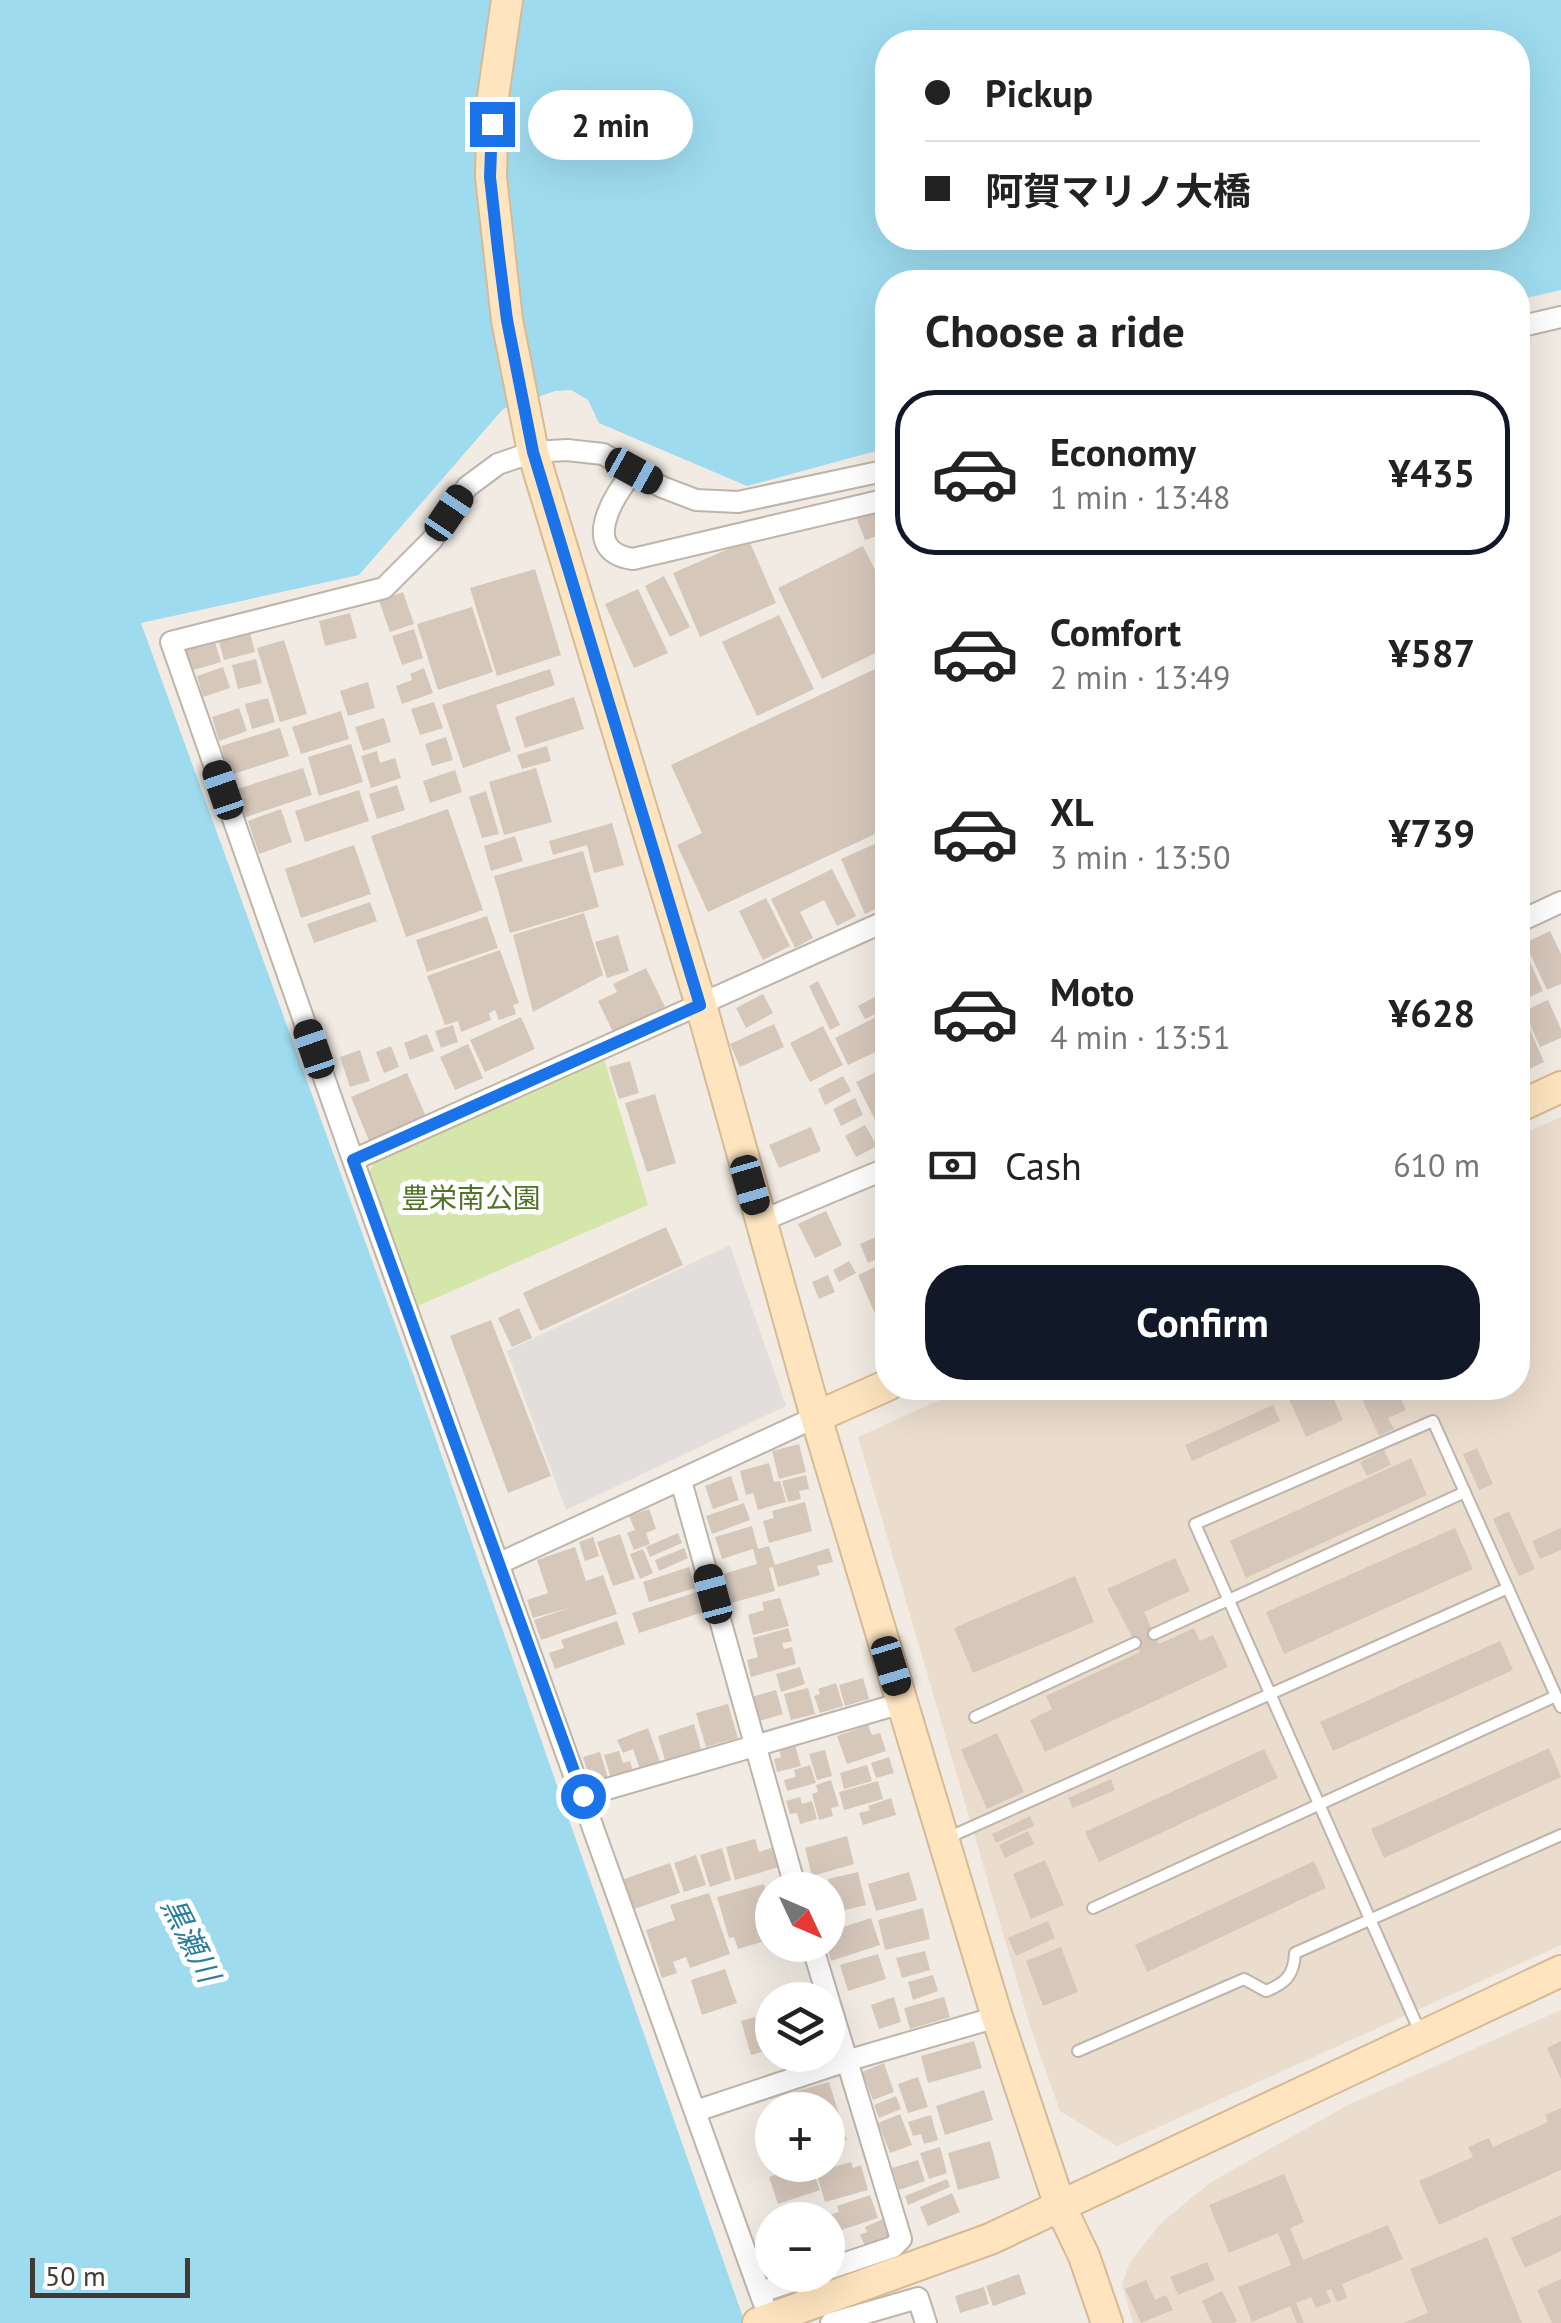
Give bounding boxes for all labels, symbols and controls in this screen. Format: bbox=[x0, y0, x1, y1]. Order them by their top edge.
text: Pickup bbox=[985, 68, 1093, 117]
callout: 2 min bbox=[527, 89, 692, 159]
route end bbox=[470, 102, 515, 147]
text: 2 min bbox=[571, 104, 650, 146]
text: 阿賀マリノ大橋 bbox=[985, 166, 1251, 215]
text: Choose a ride bbox=[925, 301, 1185, 359]
text: Economy bbox=[1050, 427, 1196, 476]
icon: car bbox=[930, 428, 1020, 518]
car bbox=[600, 443, 668, 499]
text: ¥435 bbox=[1389, 448, 1475, 497]
text: 1 min · 13:48 bbox=[1050, 476, 1230, 518]
car bbox=[420, 480, 478, 546]
text: Comfort bbox=[1050, 607, 1181, 656]
icon: car bbox=[930, 608, 1020, 698]
text: ¥587 bbox=[1389, 628, 1475, 677]
text: 2 min · 13:49 bbox=[1050, 656, 1230, 698]
car bbox=[199, 757, 247, 823]
text: XL bbox=[1050, 787, 1094, 836]
icon: car bbox=[930, 788, 1020, 878]
text: ¥739 bbox=[1389, 808, 1475, 857]
text: 3 min · 13:50 bbox=[1050, 836, 1230, 878]
text: Moto bbox=[1050, 967, 1134, 1016]
icon: car bbox=[930, 968, 1020, 1058]
text: ¥628 bbox=[1389, 988, 1475, 1037]
car bbox=[290, 1016, 338, 1082]
text: 4 min · 13:51 bbox=[1050, 1016, 1230, 1058]
icon: cash bbox=[925, 1138, 980, 1193]
text: Cash bbox=[1005, 1141, 1082, 1190]
text: 610 m bbox=[1393, 1144, 1480, 1186]
car bbox=[727, 1152, 773, 1218]
park label: 豊栄南公園 bbox=[401, 1179, 541, 1216]
button: Confirm bbox=[925, 1265, 1480, 1380]
car bbox=[691, 1561, 735, 1627]
car bbox=[868, 1633, 914, 1699]
route start bbox=[561, 1774, 606, 1819]
north arrow bbox=[755, 1872, 845, 1962]
map controls bbox=[755, 1872, 845, 2292]
water label: 黒瀬川 bbox=[154, 1890, 231, 1991]
button: layers bbox=[755, 1982, 845, 2072]
button: + bbox=[755, 2092, 845, 2182]
button: − bbox=[755, 2202, 845, 2292]
scale bar bbox=[30, 2253, 190, 2298]
text: 50 m bbox=[45, 2257, 106, 2294]

